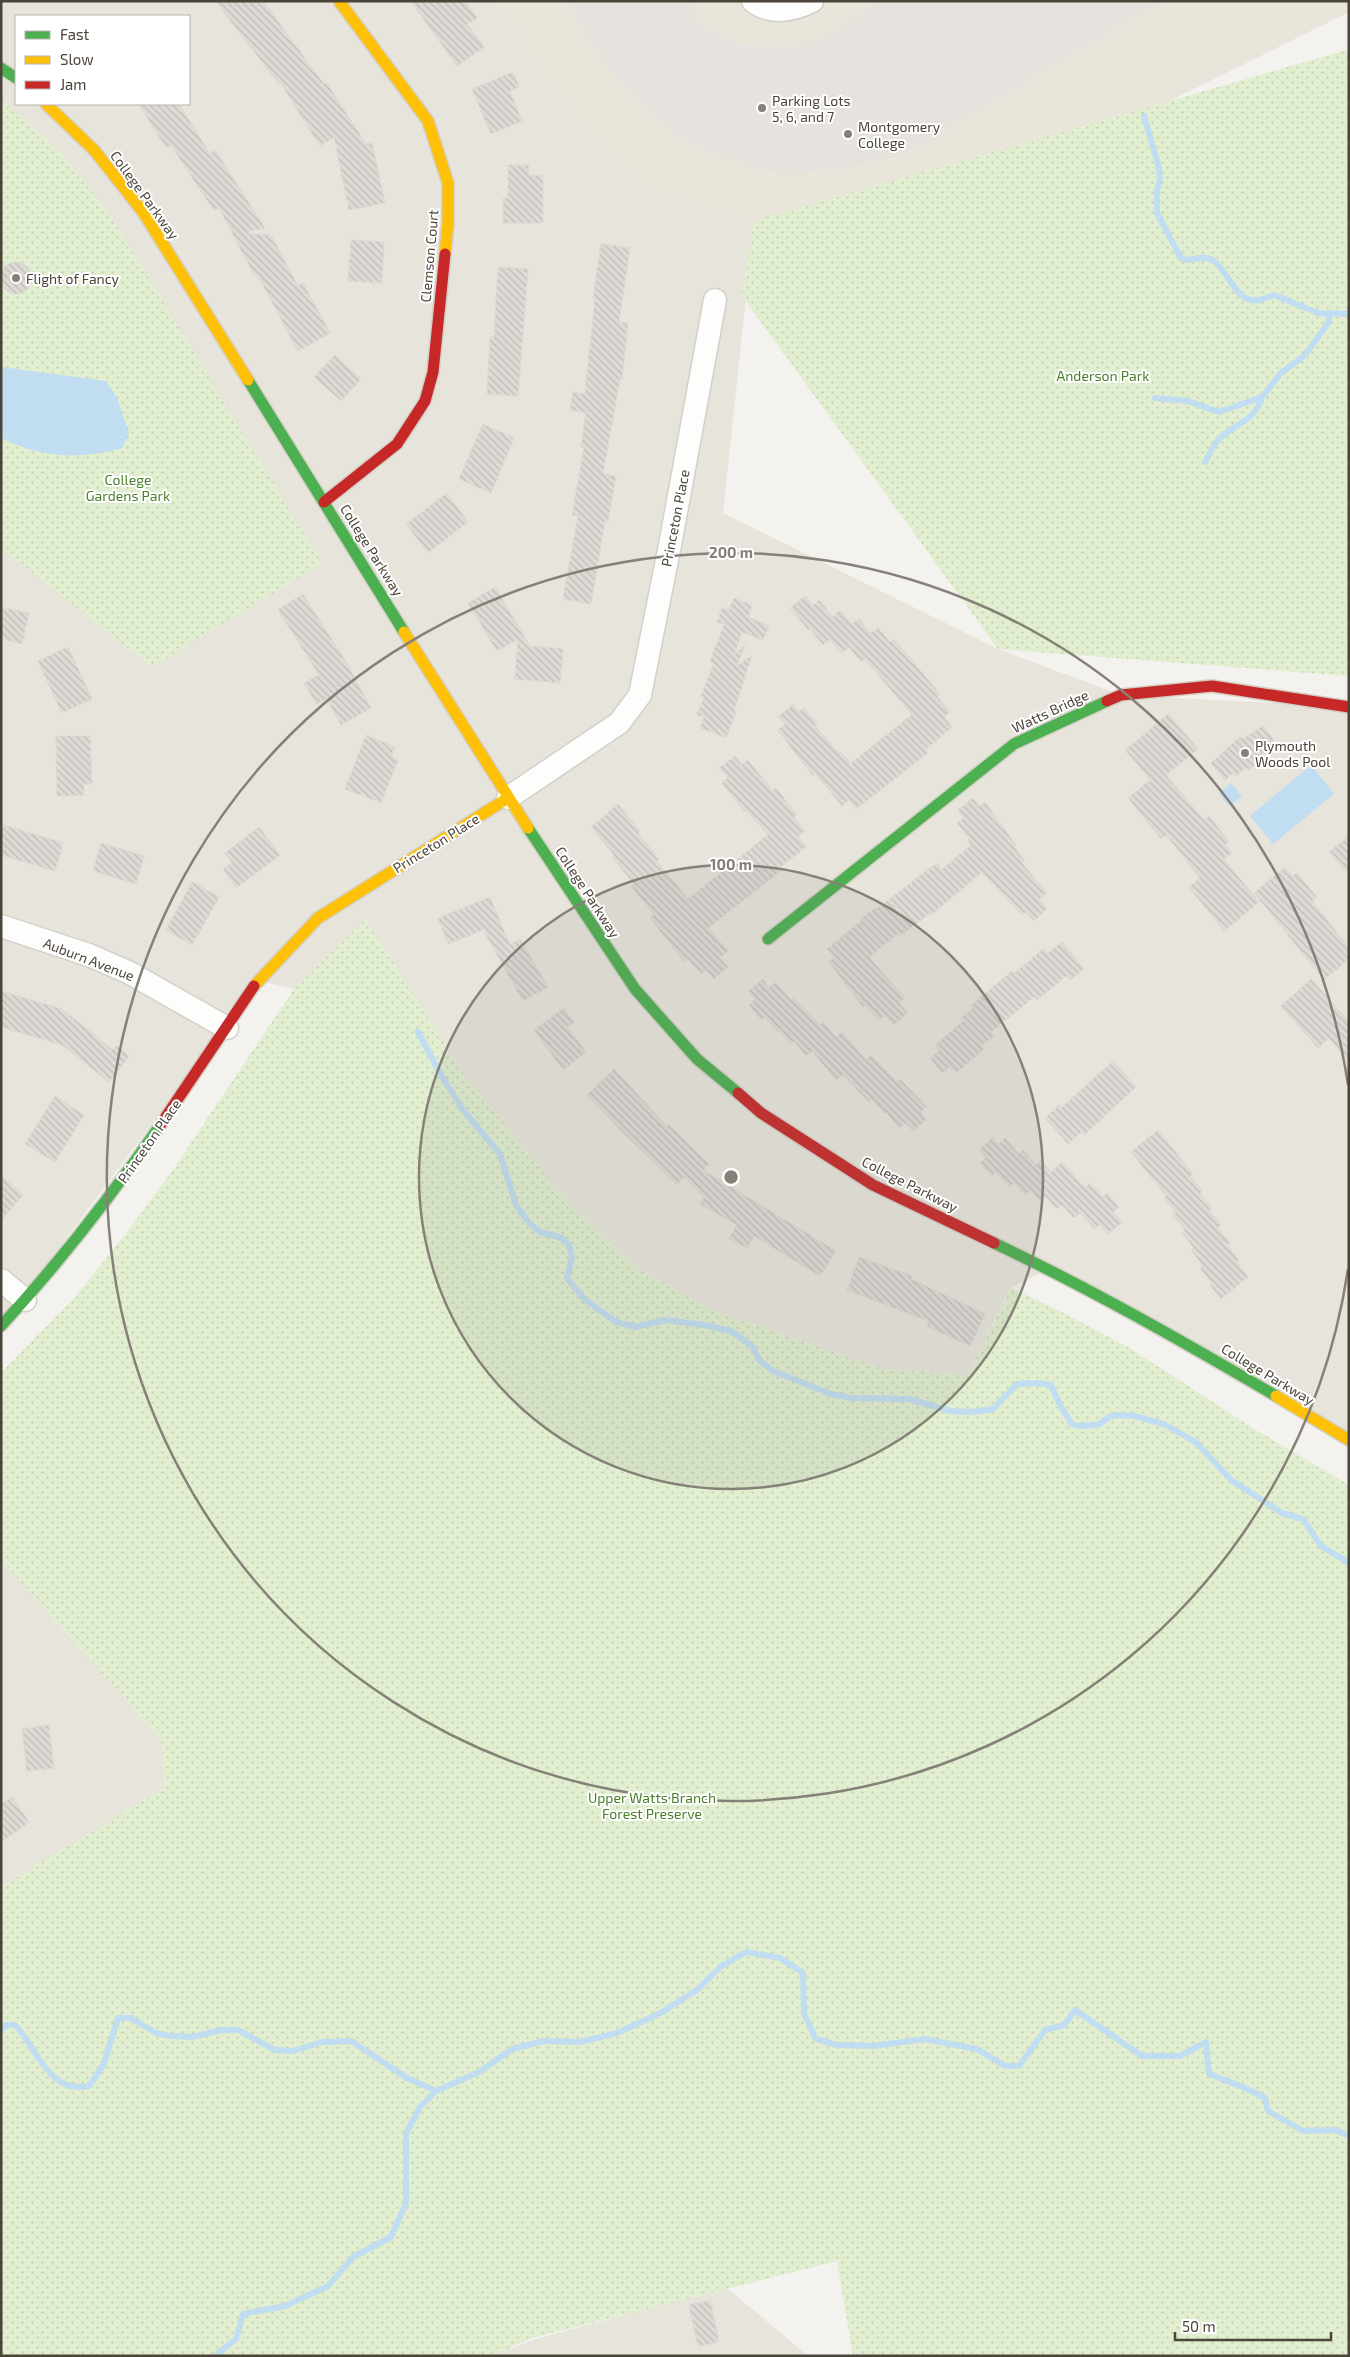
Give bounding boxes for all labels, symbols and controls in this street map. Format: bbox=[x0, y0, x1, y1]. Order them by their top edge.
legend bbox=[15, 15, 190, 105]
text: Fast bbox=[60, 25, 90, 43]
text: Slow bbox=[60, 50, 94, 68]
text: Jam bbox=[60, 75, 86, 93]
place label: Parking Lots 5, 6, and 7 bbox=[772, 92, 851, 125]
marker: Parking Lots 5, 6, and 7 bbox=[756, 102, 768, 114]
place label: Montgomery College bbox=[858, 118, 941, 151]
marker: Montgomery College bbox=[842, 128, 854, 140]
street label: College Parkway bbox=[107, 147, 183, 243]
street label: Clemson Court bbox=[416, 209, 442, 303]
place label: Flight of Fancy bbox=[26, 270, 120, 287]
marker: Flight of Fancy bbox=[10, 272, 22, 284]
park label: Anderson Park bbox=[1057, 367, 1149, 384]
street label: Princeton Place bbox=[657, 468, 693, 568]
park label: College Gardens Park bbox=[86, 471, 170, 504]
street label: College Parkway bbox=[337, 501, 407, 600]
text: 200 m bbox=[709, 543, 753, 561]
street label: Watts Bridge bbox=[1009, 686, 1091, 736]
place label: Plymouth Woods Pool bbox=[1255, 737, 1331, 770]
marker: Plymouth Woods Pool bbox=[1239, 747, 1251, 759]
street label: Princeton Place bbox=[390, 810, 482, 876]
street label: College Parkway bbox=[552, 843, 624, 941]
text: 100 m bbox=[710, 855, 752, 873]
street label: Auburn Avenue bbox=[41, 934, 137, 984]
street label: Princeton Place bbox=[114, 1096, 184, 1186]
street label: College Parkway bbox=[859, 1153, 961, 1216]
centre of rings bbox=[722, 1168, 740, 1186]
street label: College Parkway bbox=[1218, 1340, 1318, 1409]
park label: Upper Watts Branch Forest Preserve bbox=[588, 1789, 716, 1822]
scale bar bbox=[1175, 2310, 1331, 2342]
text: 50 m bbox=[1182, 2317, 1216, 2335]

